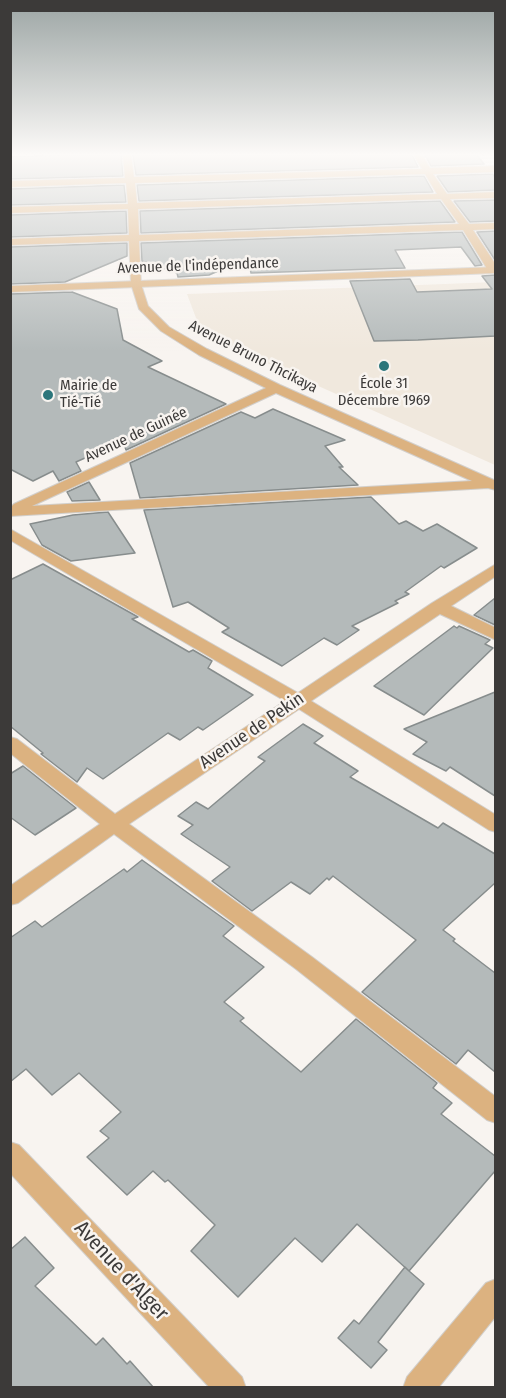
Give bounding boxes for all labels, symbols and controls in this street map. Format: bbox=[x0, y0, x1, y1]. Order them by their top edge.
street label: Avenue de l'indépendance bbox=[117, 254, 279, 278]
street label: Avenue Bruno Thcikaya bbox=[186, 317, 320, 397]
marker: École 31 Décembre 1969 bbox=[377, 359, 391, 373]
place label: École 31 Décembre 1969 bbox=[338, 375, 430, 410]
place label: Mairie de Tié-Tié bbox=[60, 377, 117, 412]
marker: Mairie de Tié-Tié bbox=[41, 388, 55, 402]
street label: Avenue de Guinée bbox=[82, 403, 190, 467]
street label: Avenue de Pekin bbox=[196, 688, 308, 774]
street label: Avenue d'Alger bbox=[69, 1216, 173, 1326]

